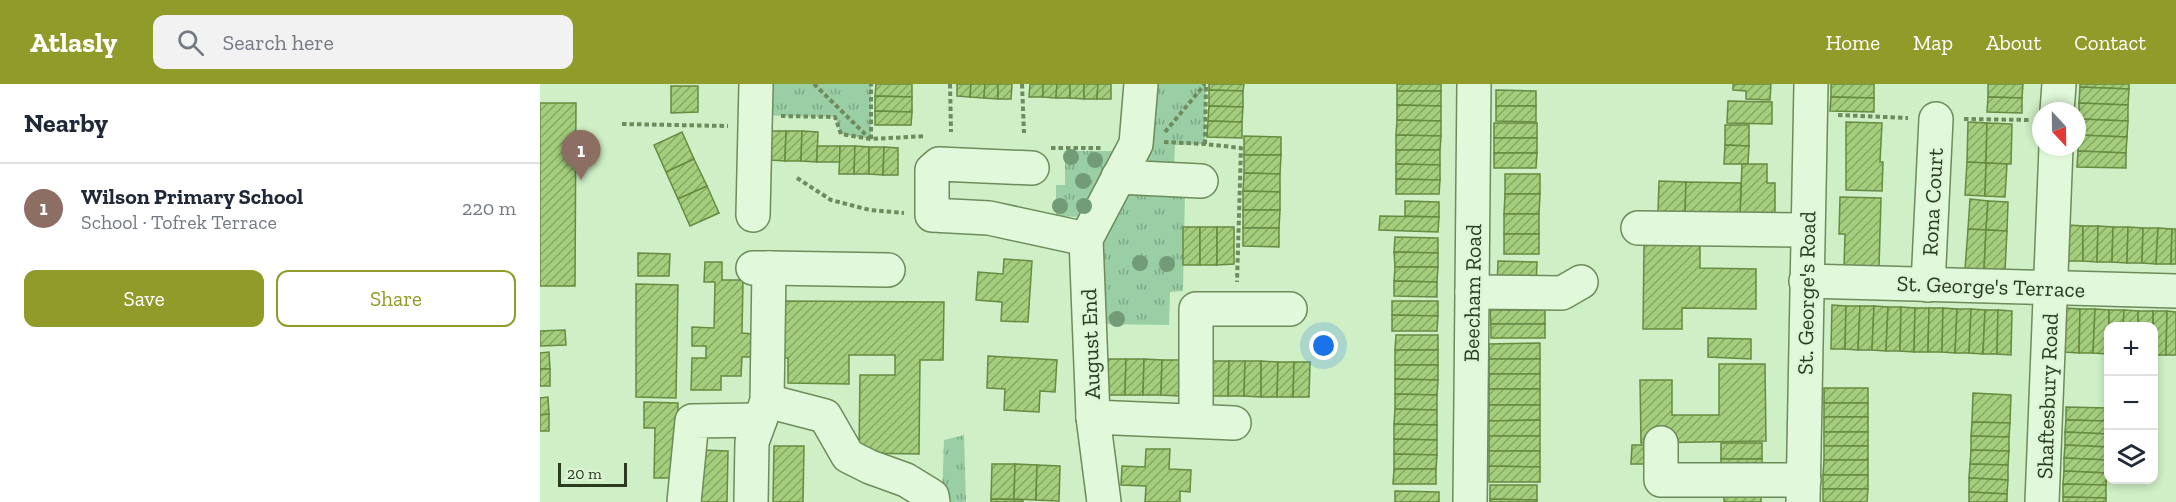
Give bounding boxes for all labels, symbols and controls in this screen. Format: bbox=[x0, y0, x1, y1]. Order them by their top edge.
search box bbox=[153, 15, 573, 69]
text: Atlasly bbox=[30, 26, 117, 59]
icon: search bbox=[174, 26, 207, 59]
text: Search here bbox=[222, 29, 334, 56]
text: Home bbox=[1826, 30, 1880, 55]
text: Map bbox=[1913, 30, 1953, 55]
text: About bbox=[1986, 30, 2041, 55]
text: Contact bbox=[2074, 30, 2146, 55]
north arrow bbox=[2032, 102, 2086, 156]
text: Nearby bbox=[24, 107, 108, 139]
pin: 1 bbox=[562, 130, 600, 180]
street label: Rona Court bbox=[1916, 147, 1949, 257]
text: Wilson Primary School bbox=[81, 183, 303, 210]
text: 1 bbox=[39, 196, 48, 220]
text: 220 m bbox=[462, 196, 516, 220]
text: School · Tofrek Terrace bbox=[81, 210, 277, 234]
street label: St. George's Road bbox=[1792, 211, 1821, 375]
street label: Beecham Road bbox=[1458, 224, 1487, 362]
button: Save bbox=[24, 270, 264, 327]
button: Share bbox=[276, 270, 516, 327]
street label: St. George's Terrace bbox=[1896, 270, 2086, 303]
street label: August End bbox=[1075, 288, 1106, 400]
street label: Shaftesbury Road bbox=[2031, 313, 2064, 480]
map controls bbox=[2104, 322, 2158, 484]
button: + bbox=[2104, 322, 2158, 376]
your location bbox=[1309, 331, 1338, 360]
button: − bbox=[2104, 376, 2158, 430]
button: layers bbox=[2104, 430, 2158, 484]
scale bar bbox=[558, 460, 627, 488]
text: 20 m bbox=[567, 464, 602, 483]

